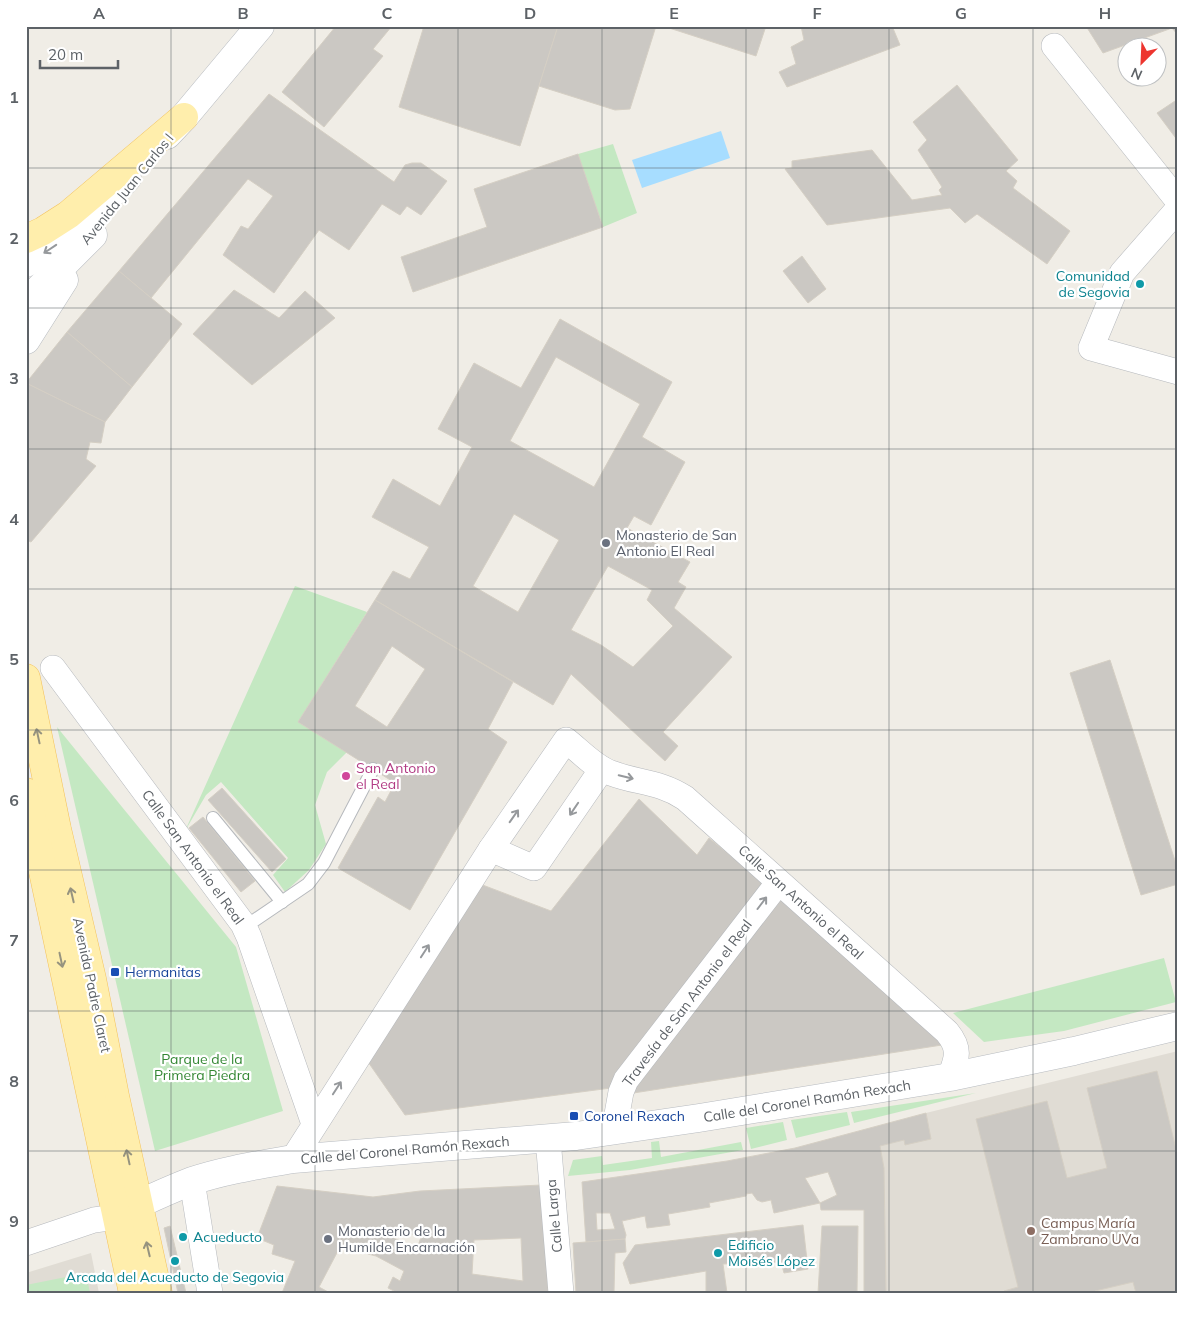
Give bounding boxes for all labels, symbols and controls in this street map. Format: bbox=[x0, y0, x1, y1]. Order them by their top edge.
text: A bbox=[93, 3, 105, 23]
text: B bbox=[237, 3, 249, 23]
text: C bbox=[382, 3, 393, 23]
text: D bbox=[524, 3, 536, 23]
text: E bbox=[669, 3, 679, 23]
text: F bbox=[812, 3, 822, 23]
text: G bbox=[955, 3, 967, 23]
text: H bbox=[1099, 3, 1111, 23]
scale bar bbox=[40, 38, 118, 70]
north arrow bbox=[1116, 38, 1166, 88]
text: 20 m bbox=[48, 45, 83, 64]
text: N bbox=[1128, 64, 1145, 84]
text: 1 bbox=[9, 87, 19, 107]
street label: Avenida Juan Carlos I bbox=[77, 130, 177, 248]
text: 2 bbox=[9, 228, 19, 248]
one-way arrow bbox=[43, 244, 57, 254]
place label: Comunidad de Segovia bbox=[1056, 267, 1130, 301]
marker: Comunidad de Segovia bbox=[1134, 278, 1146, 290]
text: 3 bbox=[9, 368, 19, 388]
text: 4 bbox=[9, 509, 19, 529]
place label: Monasterio de San Antonio El Real bbox=[616, 526, 737, 560]
marker: Monasterio de San Antonio El Real bbox=[600, 537, 612, 549]
text: 5 bbox=[9, 649, 19, 669]
one-way arrow bbox=[33, 729, 42, 745]
place label: San Antonio el Real bbox=[356, 759, 436, 793]
marker: San Antonio el Real bbox=[340, 770, 352, 782]
one-way arrow bbox=[617, 773, 633, 782]
street label: Calle San Antonio el Real bbox=[138, 786, 248, 928]
text: 6 bbox=[9, 790, 19, 810]
one-way arrow bbox=[569, 802, 579, 816]
one-way arrow bbox=[509, 809, 519, 823]
street label: Calle San Antonio el Real bbox=[735, 841, 867, 963]
one-way arrow bbox=[67, 887, 76, 903]
one-way arrow bbox=[757, 896, 768, 909]
street label: Avenida Padre Claret bbox=[69, 916, 115, 1054]
street label: Travesía de San Antonio el Real bbox=[618, 916, 756, 1090]
text: 7 bbox=[9, 930, 19, 950]
one-way arrow bbox=[421, 945, 431, 959]
one-way arrow bbox=[57, 951, 66, 967]
place label: Hermanitas bbox=[125, 963, 201, 981]
marker: Hermanitas bbox=[109, 966, 121, 978]
park label: Parque de la Primera Piedra bbox=[154, 1050, 250, 1084]
text: 8 bbox=[9, 1071, 19, 1091]
street label: Calle del Coronel Ramón Rexach bbox=[702, 1076, 912, 1126]
one-way arrow bbox=[333, 1082, 343, 1096]
place label: Coronel Rexach bbox=[584, 1107, 685, 1125]
marker: Coronel Rexach bbox=[568, 1110, 580, 1122]
street label: Calle del Coronel Ramón Rexach bbox=[300, 1132, 510, 1168]
one-way arrow bbox=[123, 1149, 132, 1165]
street label: Calle Larga bbox=[542, 1179, 566, 1253]
text: 9 bbox=[9, 1211, 19, 1231]
place label: Campus María Zambrano UVa bbox=[1041, 1214, 1139, 1248]
place label: Monasterio de la Humilde Encarnación bbox=[338, 1222, 475, 1256]
marker: Campus María Zambrano UVa bbox=[1025, 1225, 1037, 1237]
place label: Acueducto bbox=[193, 1228, 262, 1246]
marker: Acueducto bbox=[177, 1231, 189, 1243]
marker: Monasterio de la Humilde Encarnación bbox=[322, 1233, 334, 1245]
place label: Edificio Moisés López bbox=[728, 1236, 815, 1270]
one-way arrow bbox=[143, 1241, 152, 1257]
marker: Edificio Moisés López bbox=[712, 1247, 724, 1259]
marker: Arcada del Acueducto de Segovia bbox=[169, 1255, 181, 1267]
place label: Arcada del Acueducto de Segovia bbox=[66, 1268, 284, 1286]

